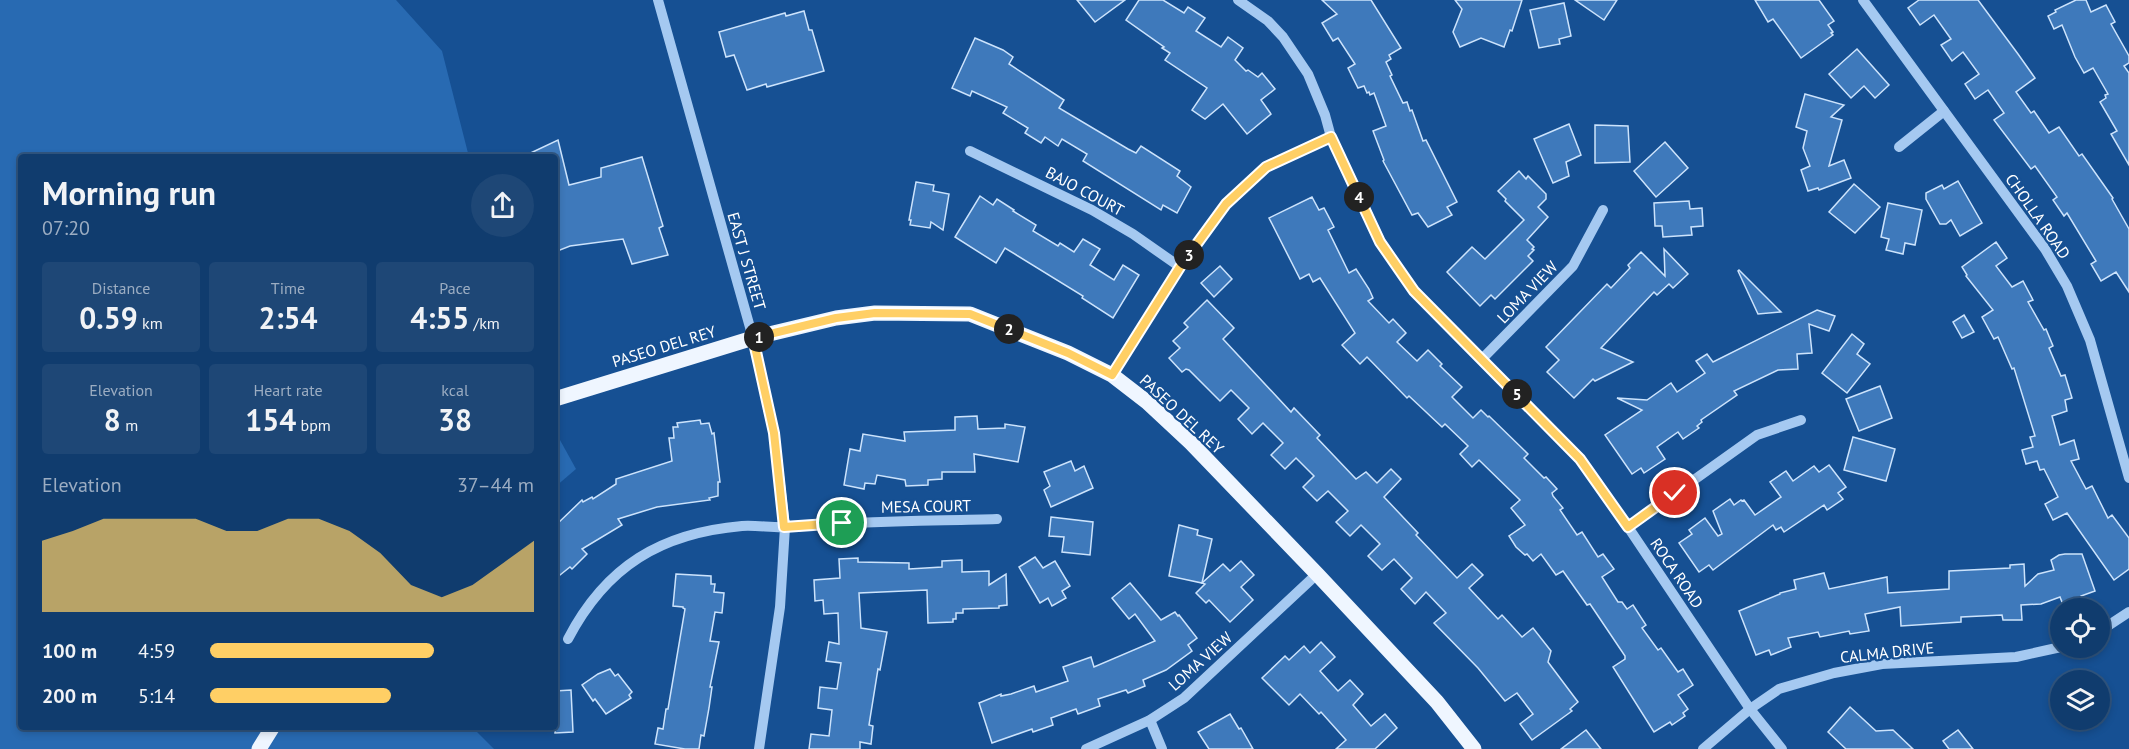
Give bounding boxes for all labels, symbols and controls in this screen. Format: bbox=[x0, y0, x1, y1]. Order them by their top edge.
street label: BAJO COURT bbox=[1042, 162, 1128, 220]
street label: CHOLLA ROAD bbox=[2001, 169, 2075, 263]
text: Morning run bbox=[42, 171, 216, 214]
button: share bbox=[471, 174, 534, 237]
pin: 4 bbox=[1344, 182, 1374, 212]
text: 4 bbox=[1354, 187, 1364, 207]
street label: EAST J STREET bbox=[723, 210, 771, 312]
text: 07:20 bbox=[42, 215, 90, 241]
pin: 3 bbox=[1174, 240, 1204, 270]
text: 3 bbox=[1184, 245, 1194, 265]
street label: LOMA VIEW bbox=[1492, 256, 1562, 327]
text: Distance bbox=[92, 278, 150, 298]
text: Time bbox=[271, 278, 305, 298]
text: Pace bbox=[439, 278, 471, 298]
text: 0.59 bbox=[79, 298, 138, 337]
text: 2:54 bbox=[258, 298, 318, 337]
text: 4:55 bbox=[410, 298, 469, 337]
text: km bbox=[138, 313, 163, 333]
text: /km bbox=[469, 313, 500, 333]
pin: 2 bbox=[994, 314, 1024, 344]
text: 2 bbox=[1004, 319, 1014, 339]
street label: PASEO DEL REY bbox=[610, 321, 718, 371]
pin: 1 bbox=[744, 322, 774, 352]
text: 1 bbox=[754, 327, 764, 347]
street label: PASEO DEL REY bbox=[1136, 370, 1228, 458]
pin: 5 bbox=[1502, 379, 1532, 409]
text: Elevation bbox=[89, 380, 153, 400]
text: Heart rate bbox=[253, 380, 323, 400]
text: kcal bbox=[441, 380, 469, 400]
text: 5 bbox=[1512, 384, 1522, 404]
text: 8 bbox=[104, 400, 121, 439]
text: 154 bbox=[245, 400, 296, 439]
text: 38 bbox=[438, 400, 472, 439]
text: m bbox=[121, 415, 138, 435]
text: bpm bbox=[296, 415, 331, 435]
pin bbox=[1649, 467, 1700, 518]
text: Elevation bbox=[42, 472, 122, 498]
text: 37–44 m bbox=[457, 472, 534, 498]
icon: check bbox=[1658, 476, 1691, 509]
street label: MESA COURT bbox=[881, 495, 971, 517]
pin bbox=[816, 497, 867, 548]
icon: arrive bbox=[825, 506, 858, 539]
street label: ROCA ROAD bbox=[1646, 534, 1708, 612]
map controls bbox=[2050, 598, 2110, 730]
button: locate bbox=[2050, 598, 2110, 658]
street label: LOMA VIEW bbox=[1164, 627, 1237, 695]
street label: CALMA DRIVE bbox=[1839, 637, 1935, 667]
text: 100 m bbox=[42, 638, 97, 664]
text: 4:59 bbox=[138, 638, 175, 664]
button: layers bbox=[2050, 670, 2110, 730]
text: 200 m bbox=[42, 683, 97, 709]
text: 5:14 bbox=[138, 683, 175, 709]

